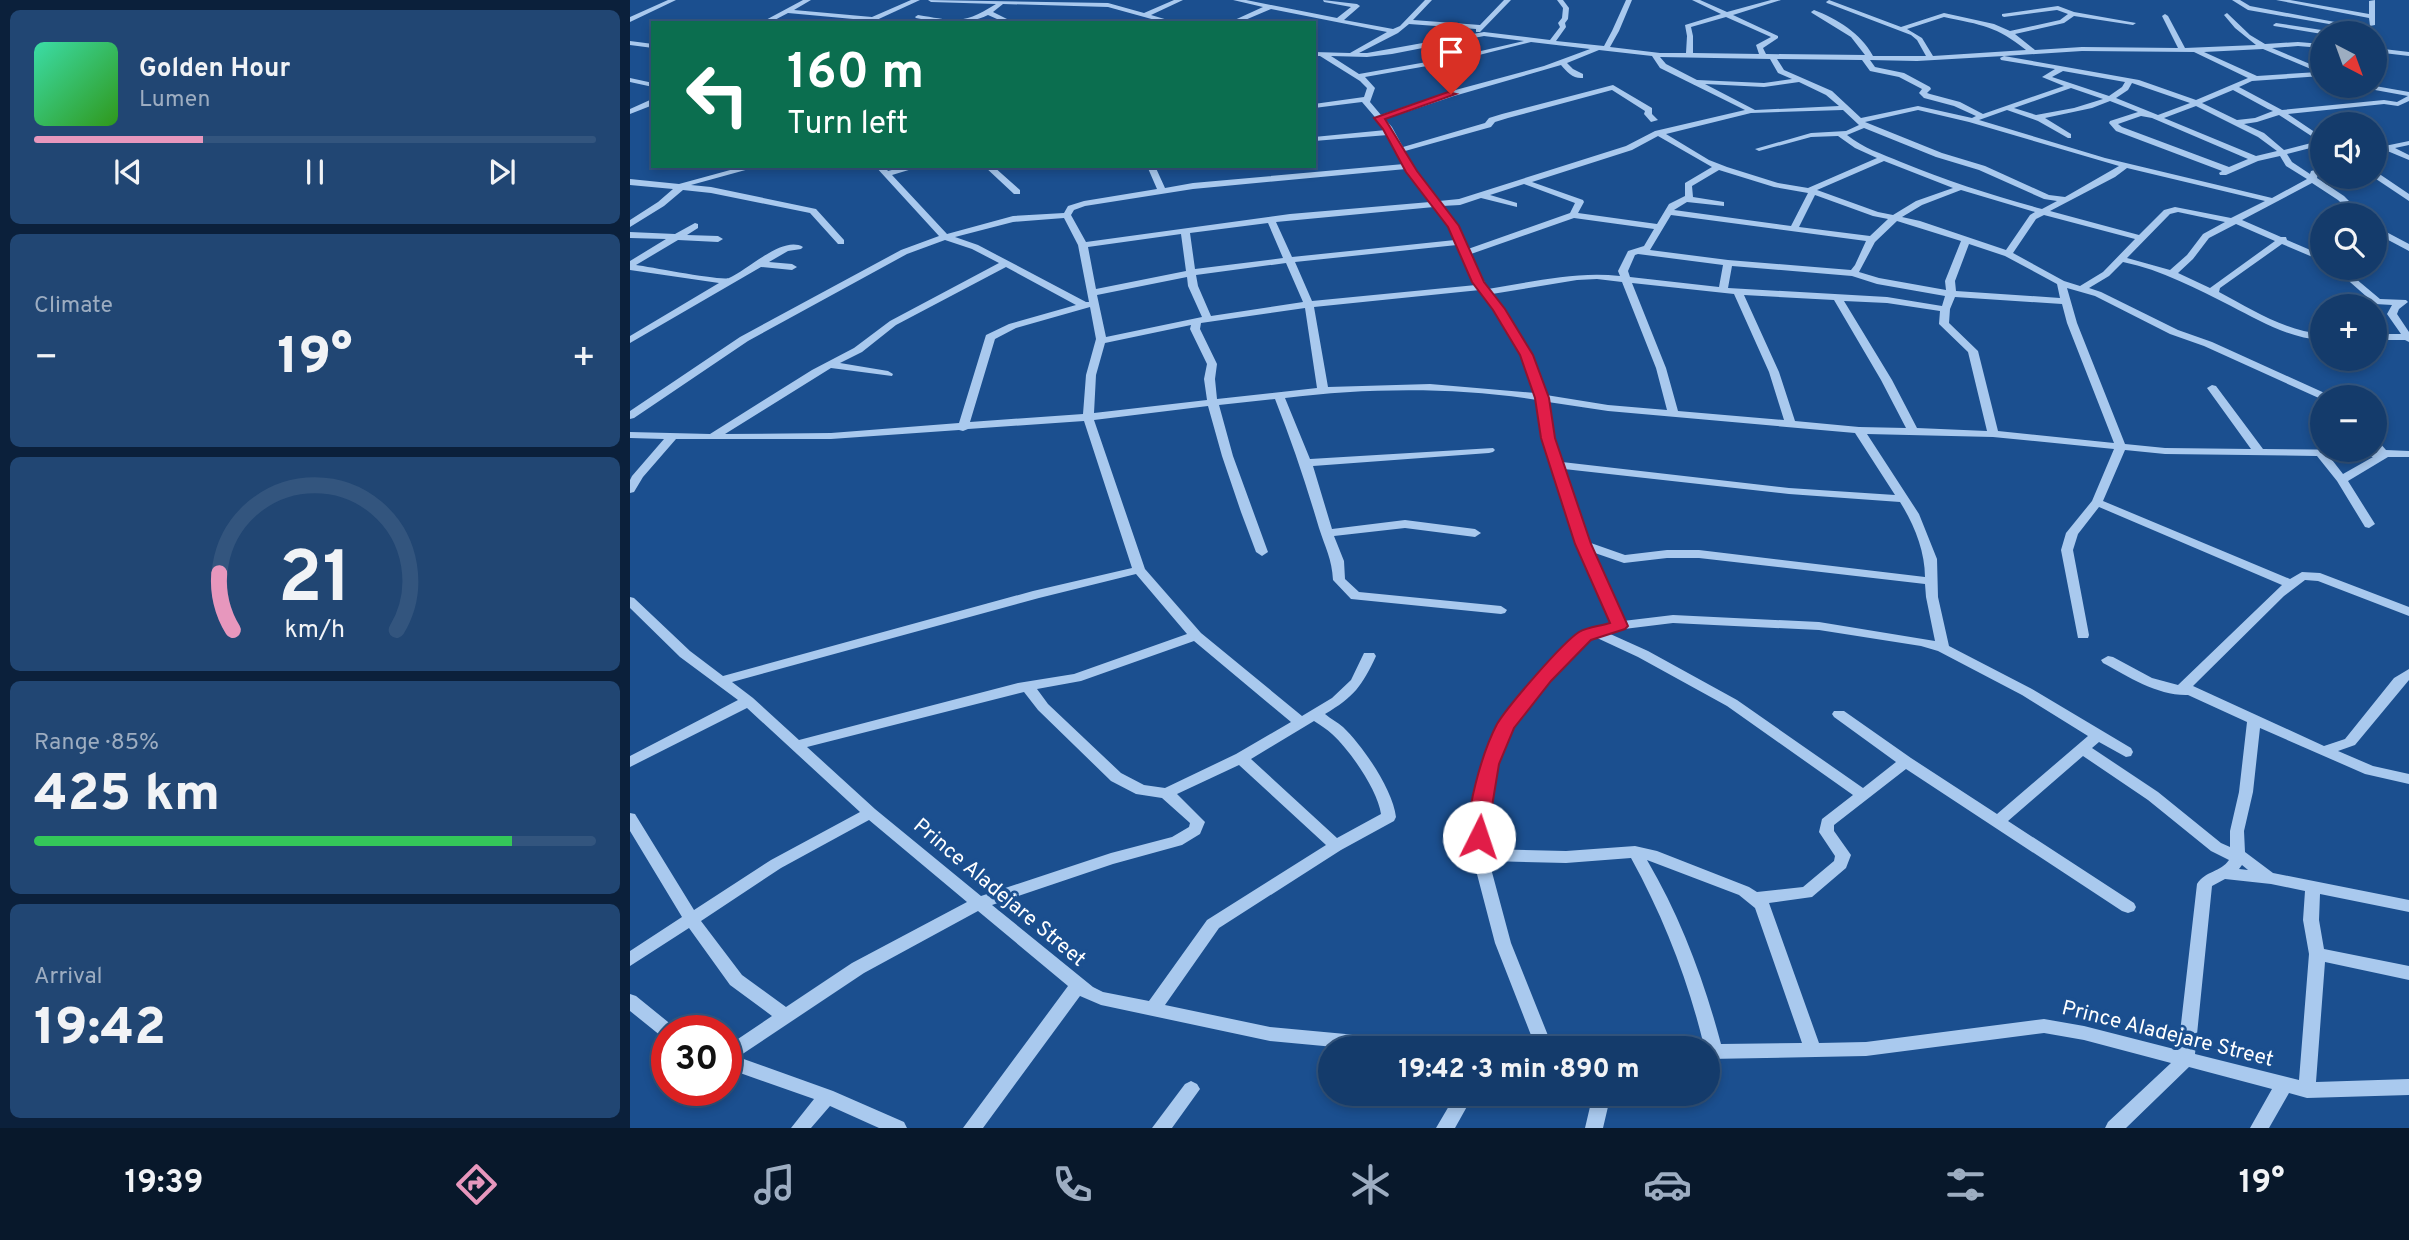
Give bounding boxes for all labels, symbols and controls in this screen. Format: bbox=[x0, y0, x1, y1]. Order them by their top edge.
north arrow bbox=[2310, 21, 2387, 98]
map controls bbox=[2310, 21, 2387, 462]
pin bbox=[1421, 22, 1481, 94]
icon: arrive bbox=[1432, 33, 1470, 71]
text: 160 m bbox=[787, 44, 924, 106]
icon: left bbox=[672, 49, 763, 140]
text: Golden Hour bbox=[139, 53, 290, 86]
text: Lumen bbox=[139, 86, 210, 115]
text: Turn left bbox=[787, 105, 908, 145]
button: sound bbox=[2310, 112, 2387, 189]
icon: previous bbox=[109, 153, 147, 191]
icon: pause bbox=[296, 153, 334, 191]
icon: next bbox=[483, 153, 521, 191]
button: search bbox=[2310, 203, 2387, 280]
text: Climate bbox=[34, 292, 113, 321]
button: + bbox=[2310, 294, 2387, 371]
text: 19° bbox=[277, 326, 353, 392]
text: − bbox=[34, 335, 59, 384]
text: + bbox=[571, 335, 596, 384]
button: − bbox=[2310, 385, 2387, 462]
text: 21 bbox=[278, 536, 352, 628]
text: km/h bbox=[285, 615, 345, 647]
text: Range · 85% bbox=[34, 729, 159, 758]
text: 425 km bbox=[34, 763, 220, 829]
position arrow bbox=[1442, 800, 1516, 874]
street label: Prince Aladejare Street bbox=[907, 813, 1091, 973]
text: Arrival bbox=[34, 963, 103, 992]
street label: Prince Aladejare Street bbox=[2059, 995, 2276, 1074]
text: 19:42 bbox=[34, 997, 166, 1063]
speed limit sign: 30 bbox=[651, 1015, 742, 1106]
text: 19:42 · 3 min · 890 m bbox=[1399, 1054, 1639, 1087]
icon: directions bbox=[452, 1160, 501, 1209]
icon: music bbox=[750, 1160, 799, 1209]
icon: phone bbox=[1048, 1160, 1097, 1209]
icon: climate bbox=[1346, 1160, 1395, 1209]
icon: car bbox=[1643, 1160, 1692, 1209]
icon: filters bbox=[1941, 1160, 1990, 1209]
text: 19:39 bbox=[124, 1164, 203, 1204]
text: 19° bbox=[2239, 1164, 2285, 1204]

